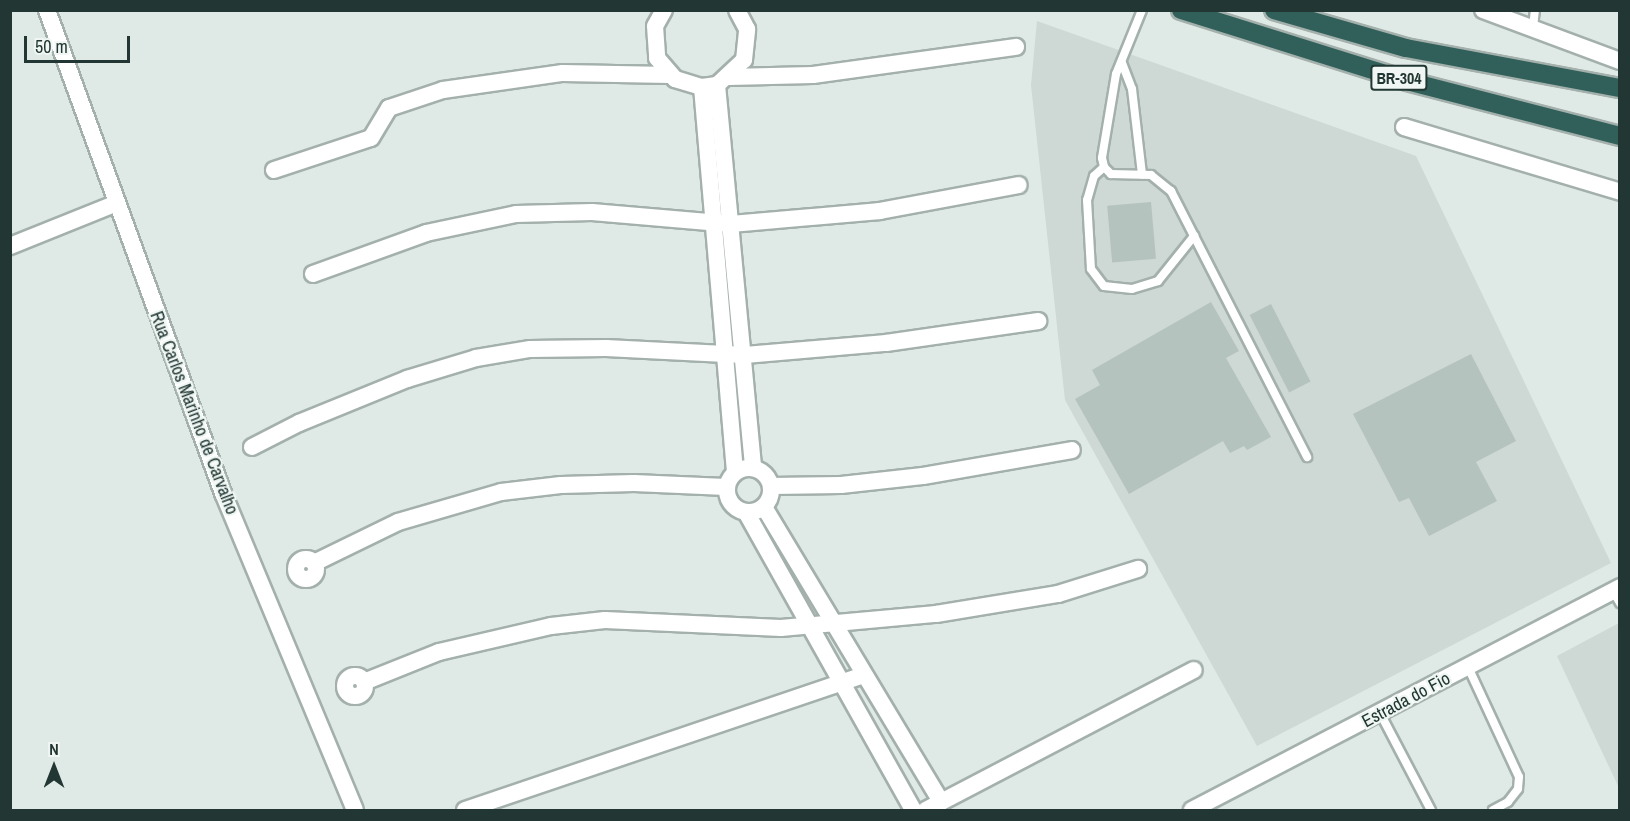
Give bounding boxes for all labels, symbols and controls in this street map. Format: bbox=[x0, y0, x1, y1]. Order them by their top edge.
scale bar bbox=[27, 24, 134, 62]
text: 50 m bbox=[35, 34, 68, 59]
road number: BR-304 bbox=[1369, 65, 1429, 91]
street label: Rua Carlos Marinho de Carvalho bbox=[145, 308, 243, 518]
street label: Estrada do Fio bbox=[1358, 668, 1454, 732]
north arrow bbox=[24, 737, 84, 797]
text: N bbox=[49, 738, 59, 760]

